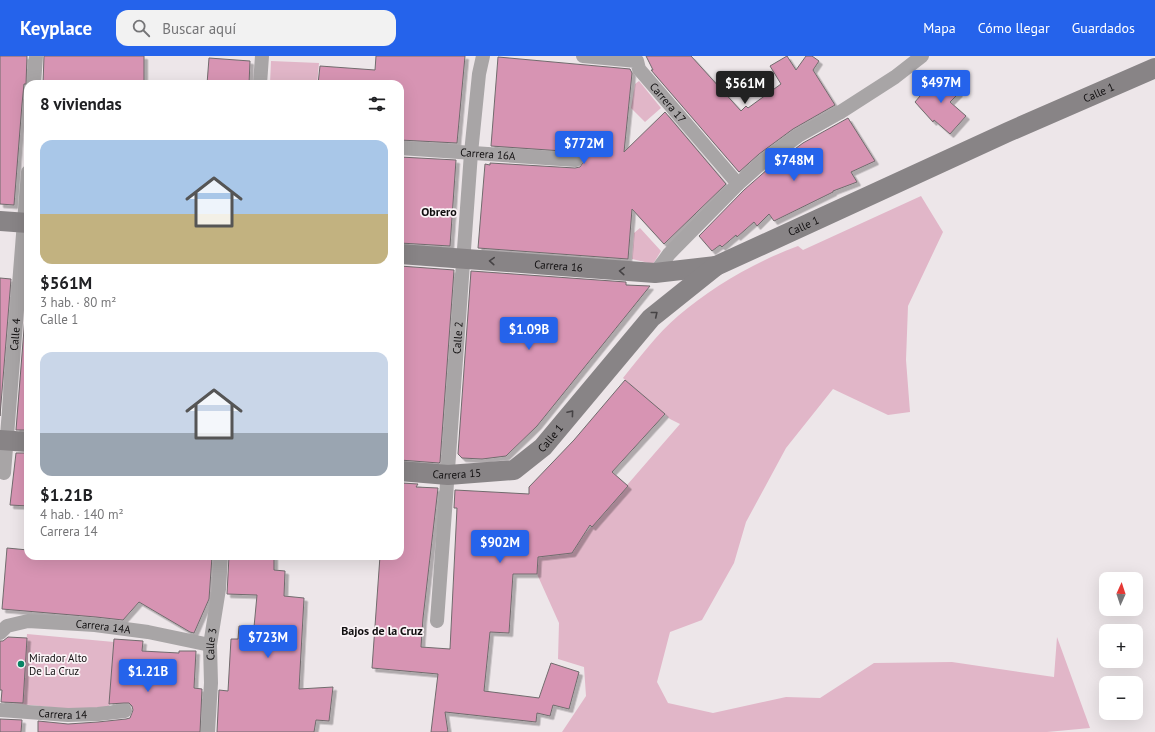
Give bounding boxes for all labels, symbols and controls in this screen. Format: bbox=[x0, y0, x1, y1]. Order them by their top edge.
search box bbox=[116, 10, 396, 46]
text: Keyplace bbox=[20, 16, 92, 40]
icon: search bbox=[130, 17, 152, 39]
text: Buscar aquí bbox=[162, 19, 236, 38]
text: Mapa bbox=[923, 19, 956, 37]
text: Cómo llegar bbox=[978, 19, 1050, 37]
text: Guardados bbox=[1072, 19, 1135, 37]
pin: $497M bbox=[913, 70, 969, 104]
pin: $561M bbox=[717, 71, 773, 105]
text: $497M bbox=[921, 74, 961, 91]
text: $561M bbox=[725, 75, 765, 92]
street label: Carrera 17 bbox=[647, 80, 689, 126]
street label: Calle 1 bbox=[1081, 80, 1116, 105]
text: 8 viviendas bbox=[40, 93, 122, 115]
icon: filters bbox=[366, 93, 388, 115]
pin: $772M bbox=[556, 131, 612, 165]
text: $772M bbox=[564, 135, 604, 152]
street label: Carrera 16A bbox=[460, 145, 516, 163]
pin: $748M bbox=[766, 148, 822, 182]
text: $748M bbox=[774, 152, 814, 169]
icon: home bbox=[178, 166, 250, 238]
district label: Obrero bbox=[421, 204, 457, 219]
street label: Calle 1 bbox=[786, 213, 821, 239]
one-way arrow bbox=[489, 256, 495, 265]
street label: Carrera 16 bbox=[534, 257, 583, 275]
one-way arrow bbox=[619, 266, 625, 275]
text: $561M bbox=[40, 272, 92, 294]
text: 3 hab. · 80 m² bbox=[40, 294, 116, 311]
text: Calle 1 bbox=[40, 311, 78, 328]
one-way arrow bbox=[651, 312, 658, 319]
pin: $1.09B bbox=[496, 317, 562, 351]
street label: Calle 4 bbox=[7, 318, 23, 351]
street label: Calle 2 bbox=[449, 321, 466, 354]
text: $1.09B bbox=[509, 321, 549, 338]
icon: home bbox=[178, 378, 250, 450]
one-way arrow bbox=[567, 411, 574, 418]
street label: Calle 1 bbox=[535, 421, 566, 455]
street label: Carrera 15 bbox=[432, 466, 482, 482]
text: $1.21B bbox=[40, 484, 93, 506]
text: 4 hab. · 140 m² bbox=[40, 506, 124, 523]
text: Carrera 14 bbox=[40, 523, 98, 540]
pin: $902M bbox=[472, 530, 528, 564]
text: $902M bbox=[480, 534, 520, 551]
north arrow bbox=[1099, 572, 1143, 616]
map controls bbox=[1099, 572, 1143, 720]
street label: Carrera 14A bbox=[75, 617, 132, 637]
district label: Bajos de la Cruz bbox=[341, 623, 423, 638]
button: + bbox=[1099, 624, 1143, 668]
pin: $723M bbox=[240, 625, 296, 659]
street label: Calle 3 bbox=[203, 627, 220, 661]
text: $723M bbox=[248, 629, 288, 646]
place label: Mirador Alto De La Cruz bbox=[29, 651, 87, 678]
marker: Mirador Alto De La Cruz bbox=[16, 659, 26, 669]
pin: $1.21B bbox=[115, 659, 181, 693]
text: $1.21B bbox=[128, 663, 168, 680]
button: − bbox=[1099, 676, 1143, 720]
street label: Carrera 14 bbox=[38, 706, 87, 722]

